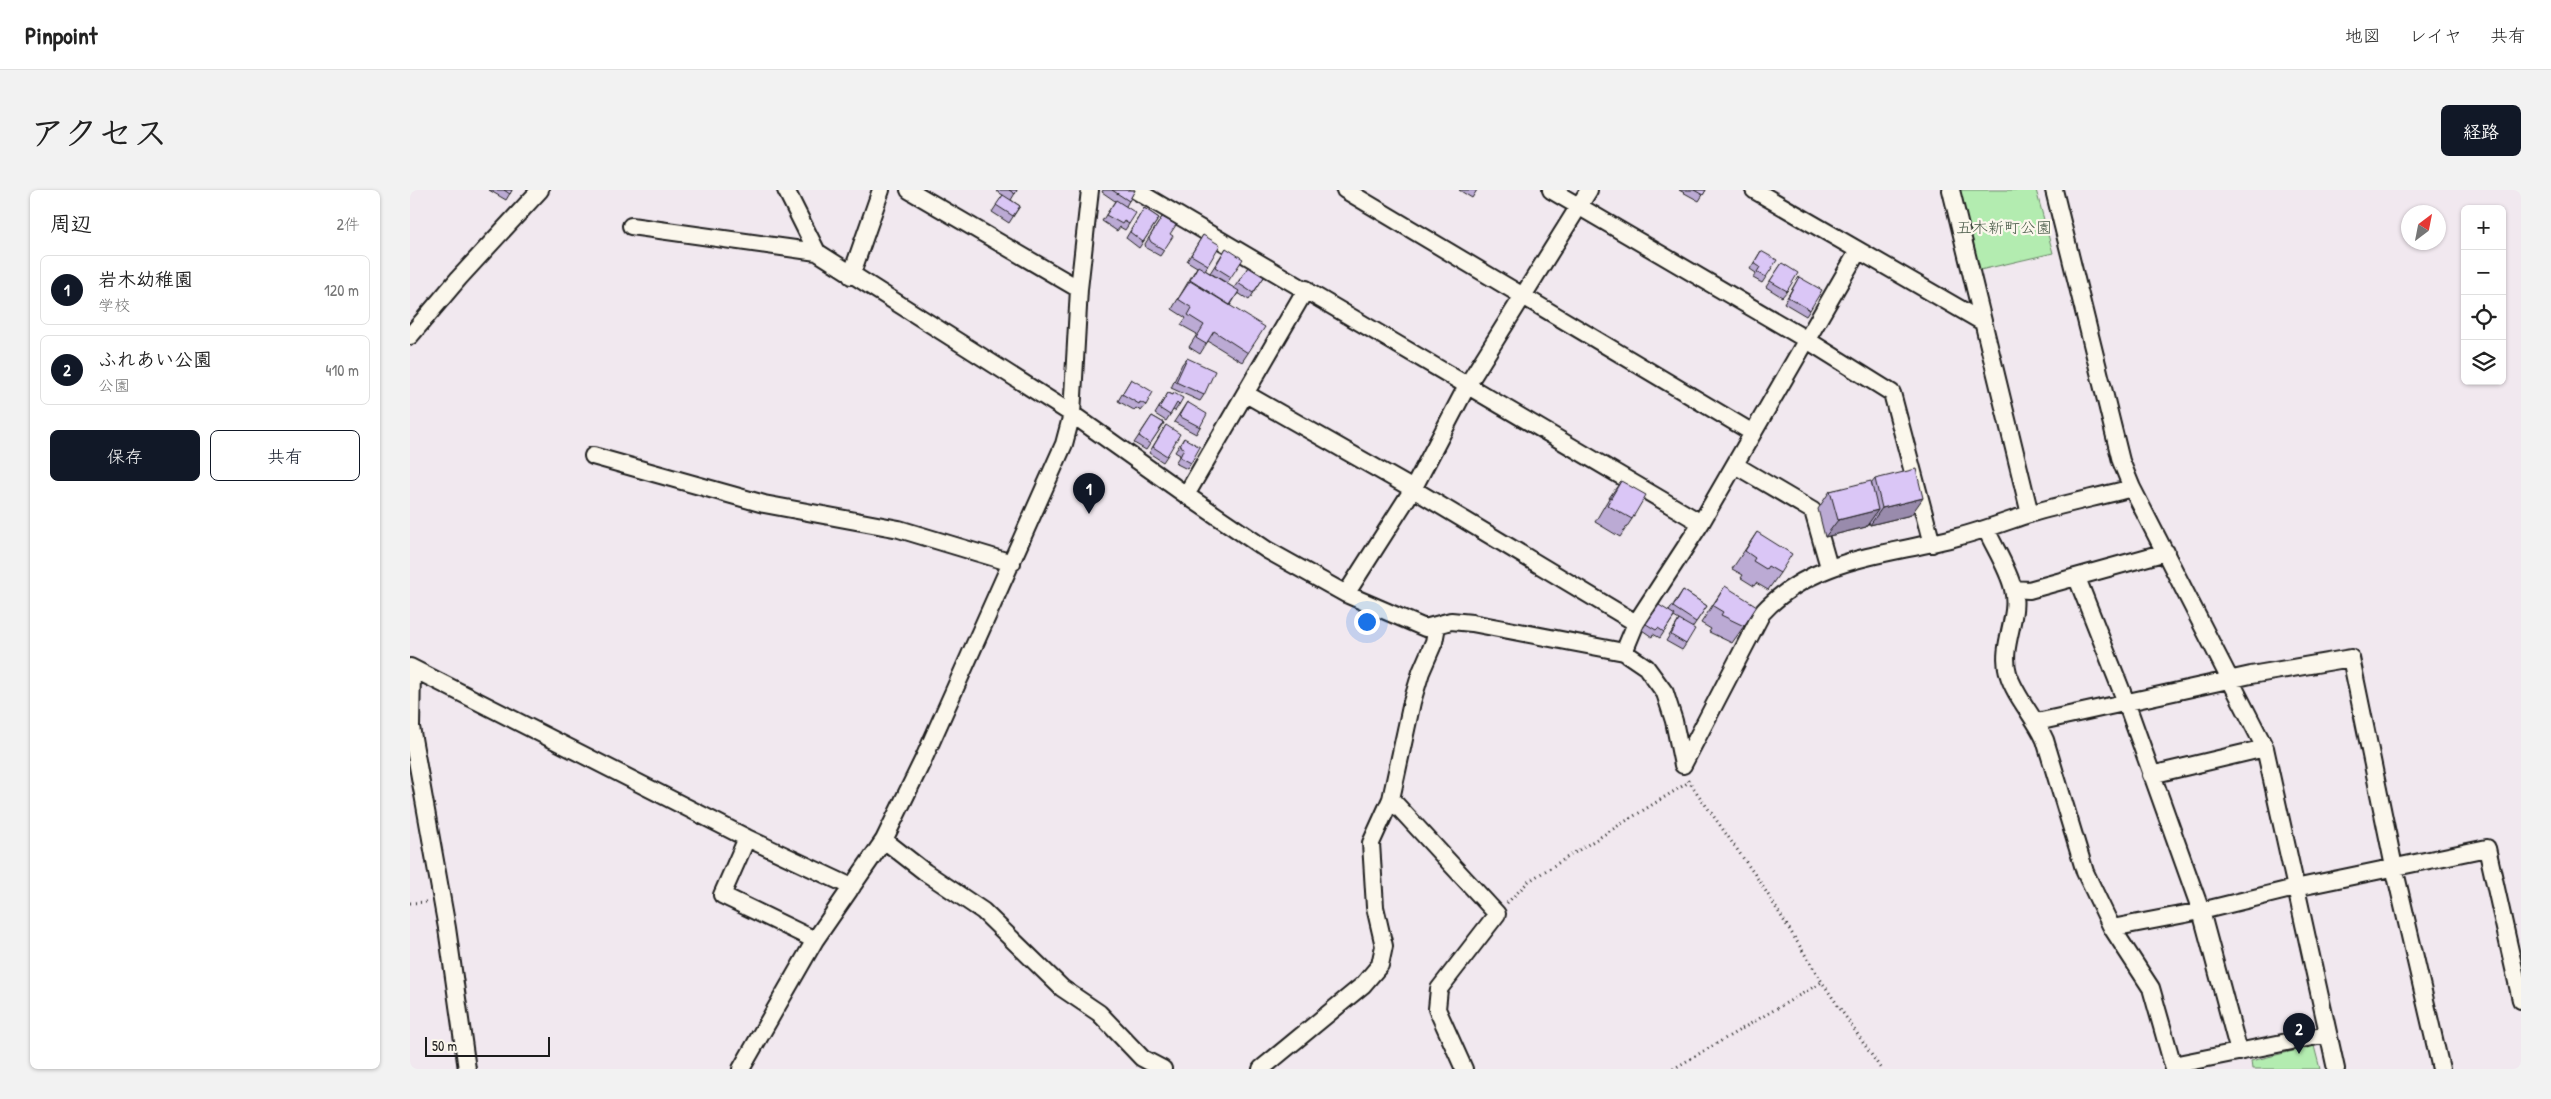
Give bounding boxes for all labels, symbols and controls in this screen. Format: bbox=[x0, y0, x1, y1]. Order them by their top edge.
text: Pinpoint bbox=[25, 19, 97, 51]
text: 地図 bbox=[2345, 23, 2381, 48]
text: レイヤ bbox=[2409, 23, 2462, 48]
text: 共有 bbox=[2490, 23, 2526, 48]
button: 経路 bbox=[2441, 105, 2521, 156]
text: アクセス bbox=[30, 109, 168, 156]
north arrow bbox=[2401, 205, 2446, 250]
map controls bbox=[2461, 205, 2506, 385]
button: + bbox=[2461, 205, 2506, 250]
text: 周辺 bbox=[50, 209, 92, 238]
text: 2件 bbox=[337, 213, 360, 235]
park label: 五木新町公園 bbox=[1956, 216, 2052, 238]
button: − bbox=[2461, 250, 2506, 295]
text: 岩木幼稚園 bbox=[98, 266, 193, 292]
text: 1 bbox=[64, 279, 70, 301]
text: 120 m bbox=[324, 279, 359, 301]
text: 学校 bbox=[98, 294, 130, 316]
button: locate bbox=[2461, 295, 2506, 340]
button: layers bbox=[2461, 340, 2506, 385]
text: ふれあい公園 bbox=[98, 346, 212, 372]
text: 2 bbox=[63, 359, 71, 381]
text: 410 m bbox=[325, 359, 359, 381]
text: 公園 bbox=[98, 374, 130, 396]
button: 保存 bbox=[50, 430, 200, 481]
button: 共有 bbox=[210, 430, 360, 481]
pin: 1 bbox=[1073, 473, 1105, 514]
your location bbox=[1354, 609, 1380, 635]
pin: 2 bbox=[2283, 1013, 2315, 1054]
scale bar bbox=[425, 1034, 550, 1057]
text: 50 m bbox=[432, 1036, 457, 1055]

